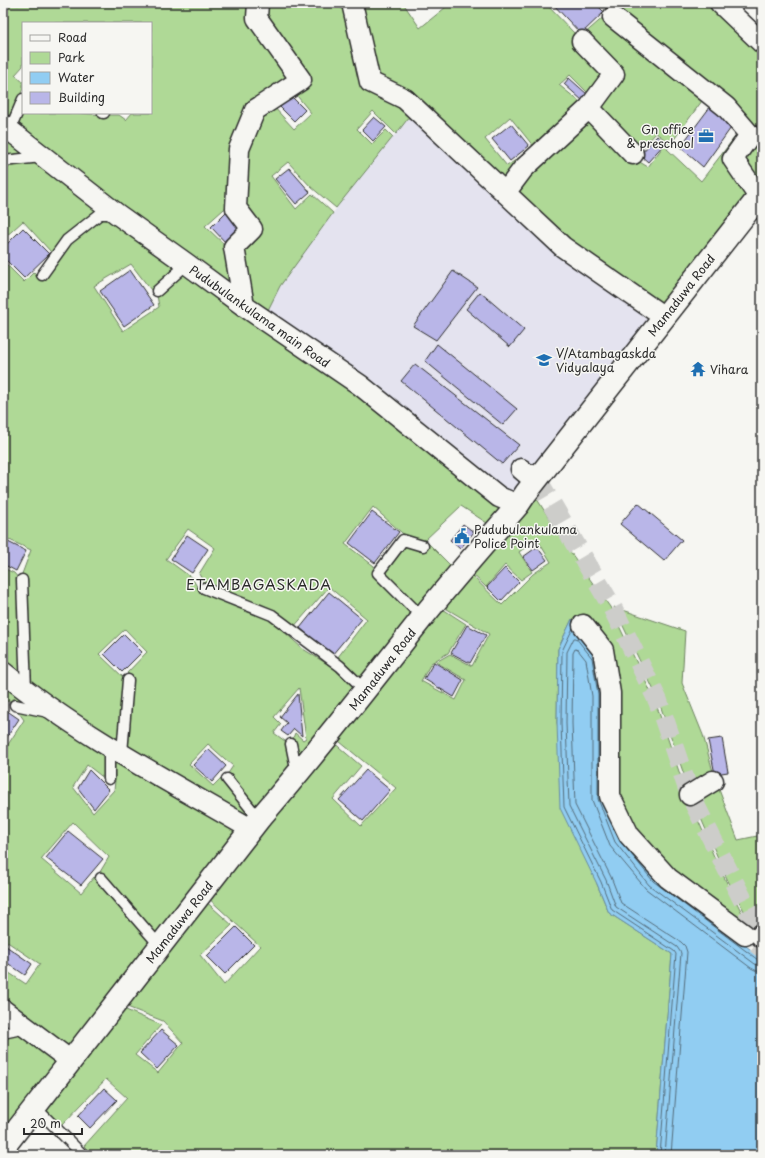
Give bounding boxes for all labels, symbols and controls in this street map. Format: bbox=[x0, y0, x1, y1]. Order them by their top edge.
legend bbox=[22, 22, 152, 114]
text: Road bbox=[58, 28, 87, 46]
text: Park bbox=[58, 48, 85, 66]
text: Water bbox=[58, 68, 95, 86]
text: Building bbox=[58, 88, 105, 106]
place label: Gn office & preschool bbox=[626, 120, 694, 152]
office icon: Gn office & preschool bbox=[697, 127, 715, 145]
street label: Mamaduwa Road bbox=[643, 250, 719, 340]
street label: Pudubulankulama main Road bbox=[186, 260, 334, 372]
place label: V/Atambagaskda Vidyalaya bbox=[556, 344, 657, 376]
school or university icon: V/Atambagaskda Vidyalaya bbox=[535, 351, 553, 369]
temple icon: Vihara bbox=[689, 360, 707, 378]
place label: Vihara bbox=[710, 360, 749, 378]
place label: Pudubulankulama Police Point bbox=[474, 520, 578, 552]
public building icon: Pudubulankulama Police Point bbox=[453, 527, 471, 545]
district label: ETAMBAGASKADA bbox=[186, 574, 332, 595]
street label: Mamaduwa Road bbox=[344, 624, 420, 714]
street label: Mamaduwa Road bbox=[141, 877, 217, 967]
scale bar bbox=[24, 1110, 82, 1136]
text: 20 m bbox=[30, 1114, 61, 1132]

